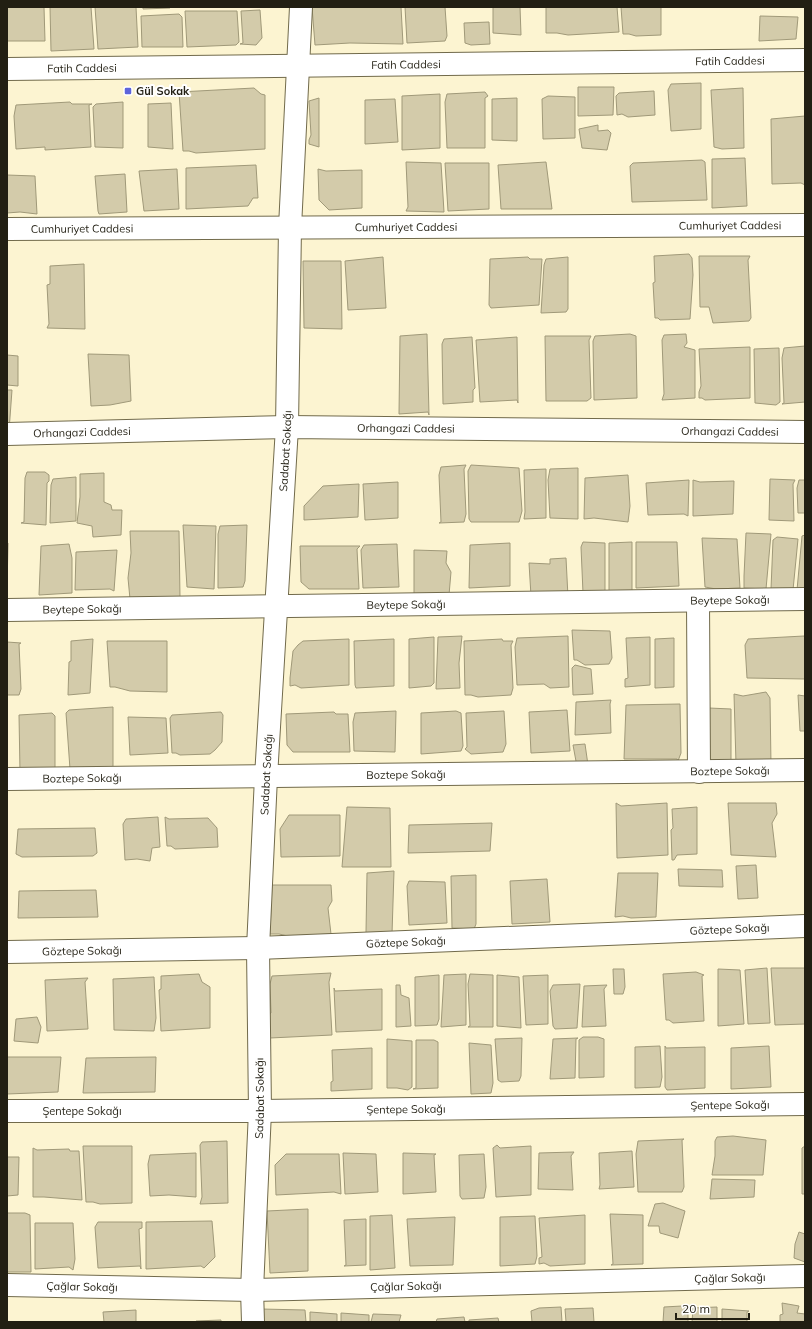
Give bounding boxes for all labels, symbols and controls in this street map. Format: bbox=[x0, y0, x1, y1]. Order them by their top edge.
street label: Fatih Caddesi bbox=[695, 53, 765, 68]
street label: Fatih Caddesi bbox=[371, 57, 441, 72]
street label: Fatih Caddesi bbox=[47, 61, 117, 76]
place label: Gül Sokak bbox=[136, 84, 190, 98]
marker: Gül Sokak bbox=[123, 86, 133, 96]
street label: Cumhuriyet Caddesi bbox=[679, 218, 781, 233]
street label: Cumhuriyet Caddesi bbox=[355, 220, 457, 234]
street label: Cumhuriyet Caddesi bbox=[31, 221, 133, 236]
street label: Sadabat Sokağı bbox=[276, 410, 294, 492]
street label: Orhangazi Caddesi bbox=[357, 421, 455, 436]
street label: Orhangazi Caddesi bbox=[33, 424, 131, 440]
street label: Orhangazi Caddesi bbox=[681, 424, 779, 439]
street label: Beytepe Sokağı bbox=[690, 592, 770, 608]
street label: Beytepe Sokağı bbox=[366, 597, 446, 612]
street label: Beytepe Sokağı bbox=[42, 601, 122, 617]
street label: Sadabat Sokağı bbox=[257, 733, 276, 815]
street label: Boztepe Sokağı bbox=[690, 763, 770, 778]
street label: Boztepe Sokağı bbox=[366, 767, 446, 782]
street label: Boztepe Sokağı bbox=[42, 771, 122, 786]
street label: Göztepe Sokağı bbox=[689, 920, 770, 938]
street label: Göztepe Sokağı bbox=[366, 933, 446, 951]
street label: Göztepe Sokağı bbox=[42, 943, 122, 958]
street label: Sadabat Sokağı bbox=[252, 1057, 267, 1139]
street label: Şentepe Sokağı bbox=[690, 1097, 770, 1112]
street label: Şentepe Sokağı bbox=[366, 1102, 446, 1117]
street label: Şentepe Sokağı bbox=[42, 1104, 122, 1118]
street label: Çağlar Sokağı bbox=[694, 1270, 766, 1286]
street label: Çağlar Sokağı bbox=[370, 1278, 442, 1294]
street label: Çağlar Sokağı bbox=[46, 1279, 118, 1294]
scale bar bbox=[676, 1295, 749, 1321]
text: 20 m bbox=[682, 1301, 710, 1316]

